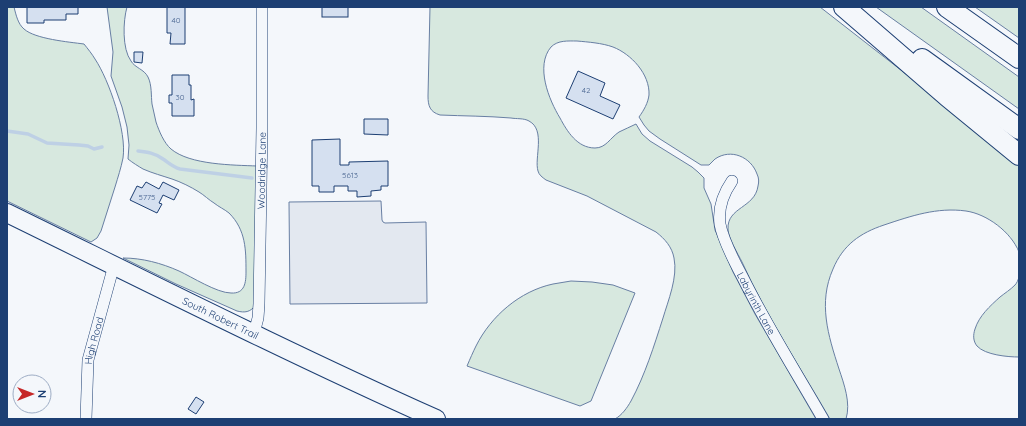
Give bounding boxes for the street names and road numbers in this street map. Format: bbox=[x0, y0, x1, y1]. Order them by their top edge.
street label: Woodridge Lane bbox=[254, 132, 268, 209]
street label: Labyrinth Lane bbox=[734, 270, 779, 337]
street label: South Robert Trail bbox=[180, 294, 261, 342]
street label: High Road bbox=[81, 315, 106, 365]

